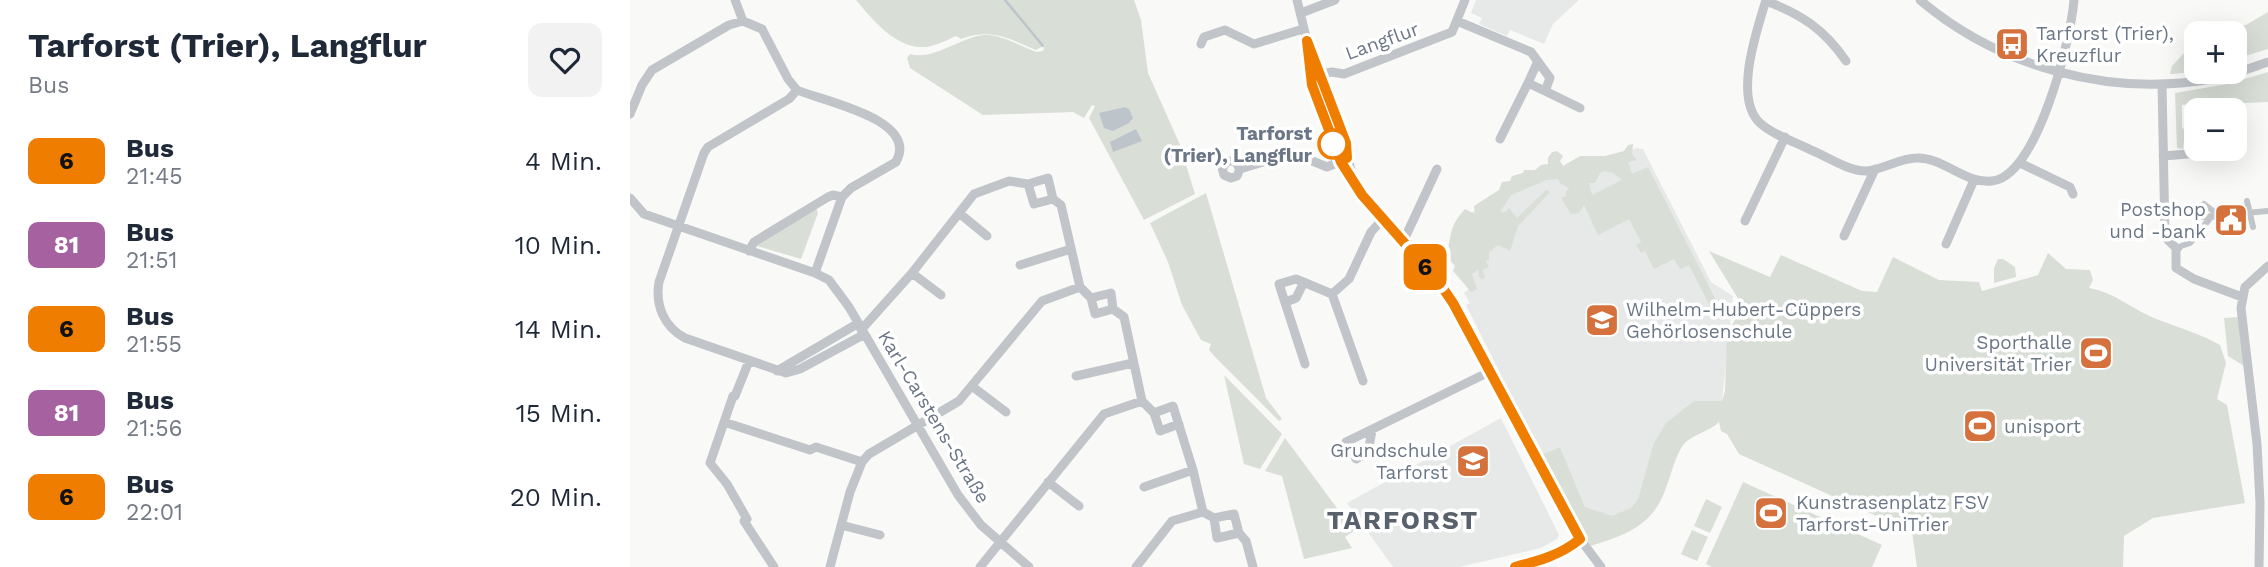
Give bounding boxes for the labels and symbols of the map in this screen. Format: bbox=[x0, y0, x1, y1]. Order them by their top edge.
street label: Langflur bbox=[1342, 17, 1422, 65]
place label: Tarforst (Trier), Kreuzflur bbox=[2036, 22, 2174, 67]
bus stop icon: Tarforst (Trier), Kreuzflur bbox=[1993, 25, 2031, 63]
place label: Tarforst (Trier), Langflur bbox=[1164, 122, 1313, 167]
marker: Tarforst (Trier), Langflur bbox=[1318, 129, 1348, 159]
place label: Postshop und -bank bbox=[2109, 198, 2206, 243]
public building icon: Postshop und -bank bbox=[2212, 201, 2250, 239]
line badge: 6 bbox=[1402, 244, 1448, 290]
place label: Wilhelm-Hubert-Cüppers Gehörlosenschule bbox=[1626, 298, 1861, 343]
school or university icon: Wilhelm-Hubert-Cüppers Gehörlosenschule bbox=[1583, 301, 1621, 339]
street label: Karl-Carstens-Straße bbox=[873, 326, 995, 508]
place label: Sporthalle Universität Trier bbox=[1925, 331, 2072, 376]
sports icon: Sporthalle Universität Trier bbox=[2077, 334, 2115, 372]
sports icon: unisport bbox=[1961, 407, 1999, 445]
place label: unisport bbox=[2004, 415, 2081, 438]
place label: Grundschule Tarforst bbox=[1330, 439, 1448, 484]
school or university icon: Grundschule Tarforst bbox=[1454, 442, 1492, 480]
place label: Kunstrasenplatz FSV Tarforst-UniTrier bbox=[1796, 491, 1989, 536]
sports icon: Kunstrasenplatz FSV Tarforst-UniTrier bbox=[1752, 494, 1790, 532]
district label: TARFORST bbox=[1327, 505, 1479, 535]

